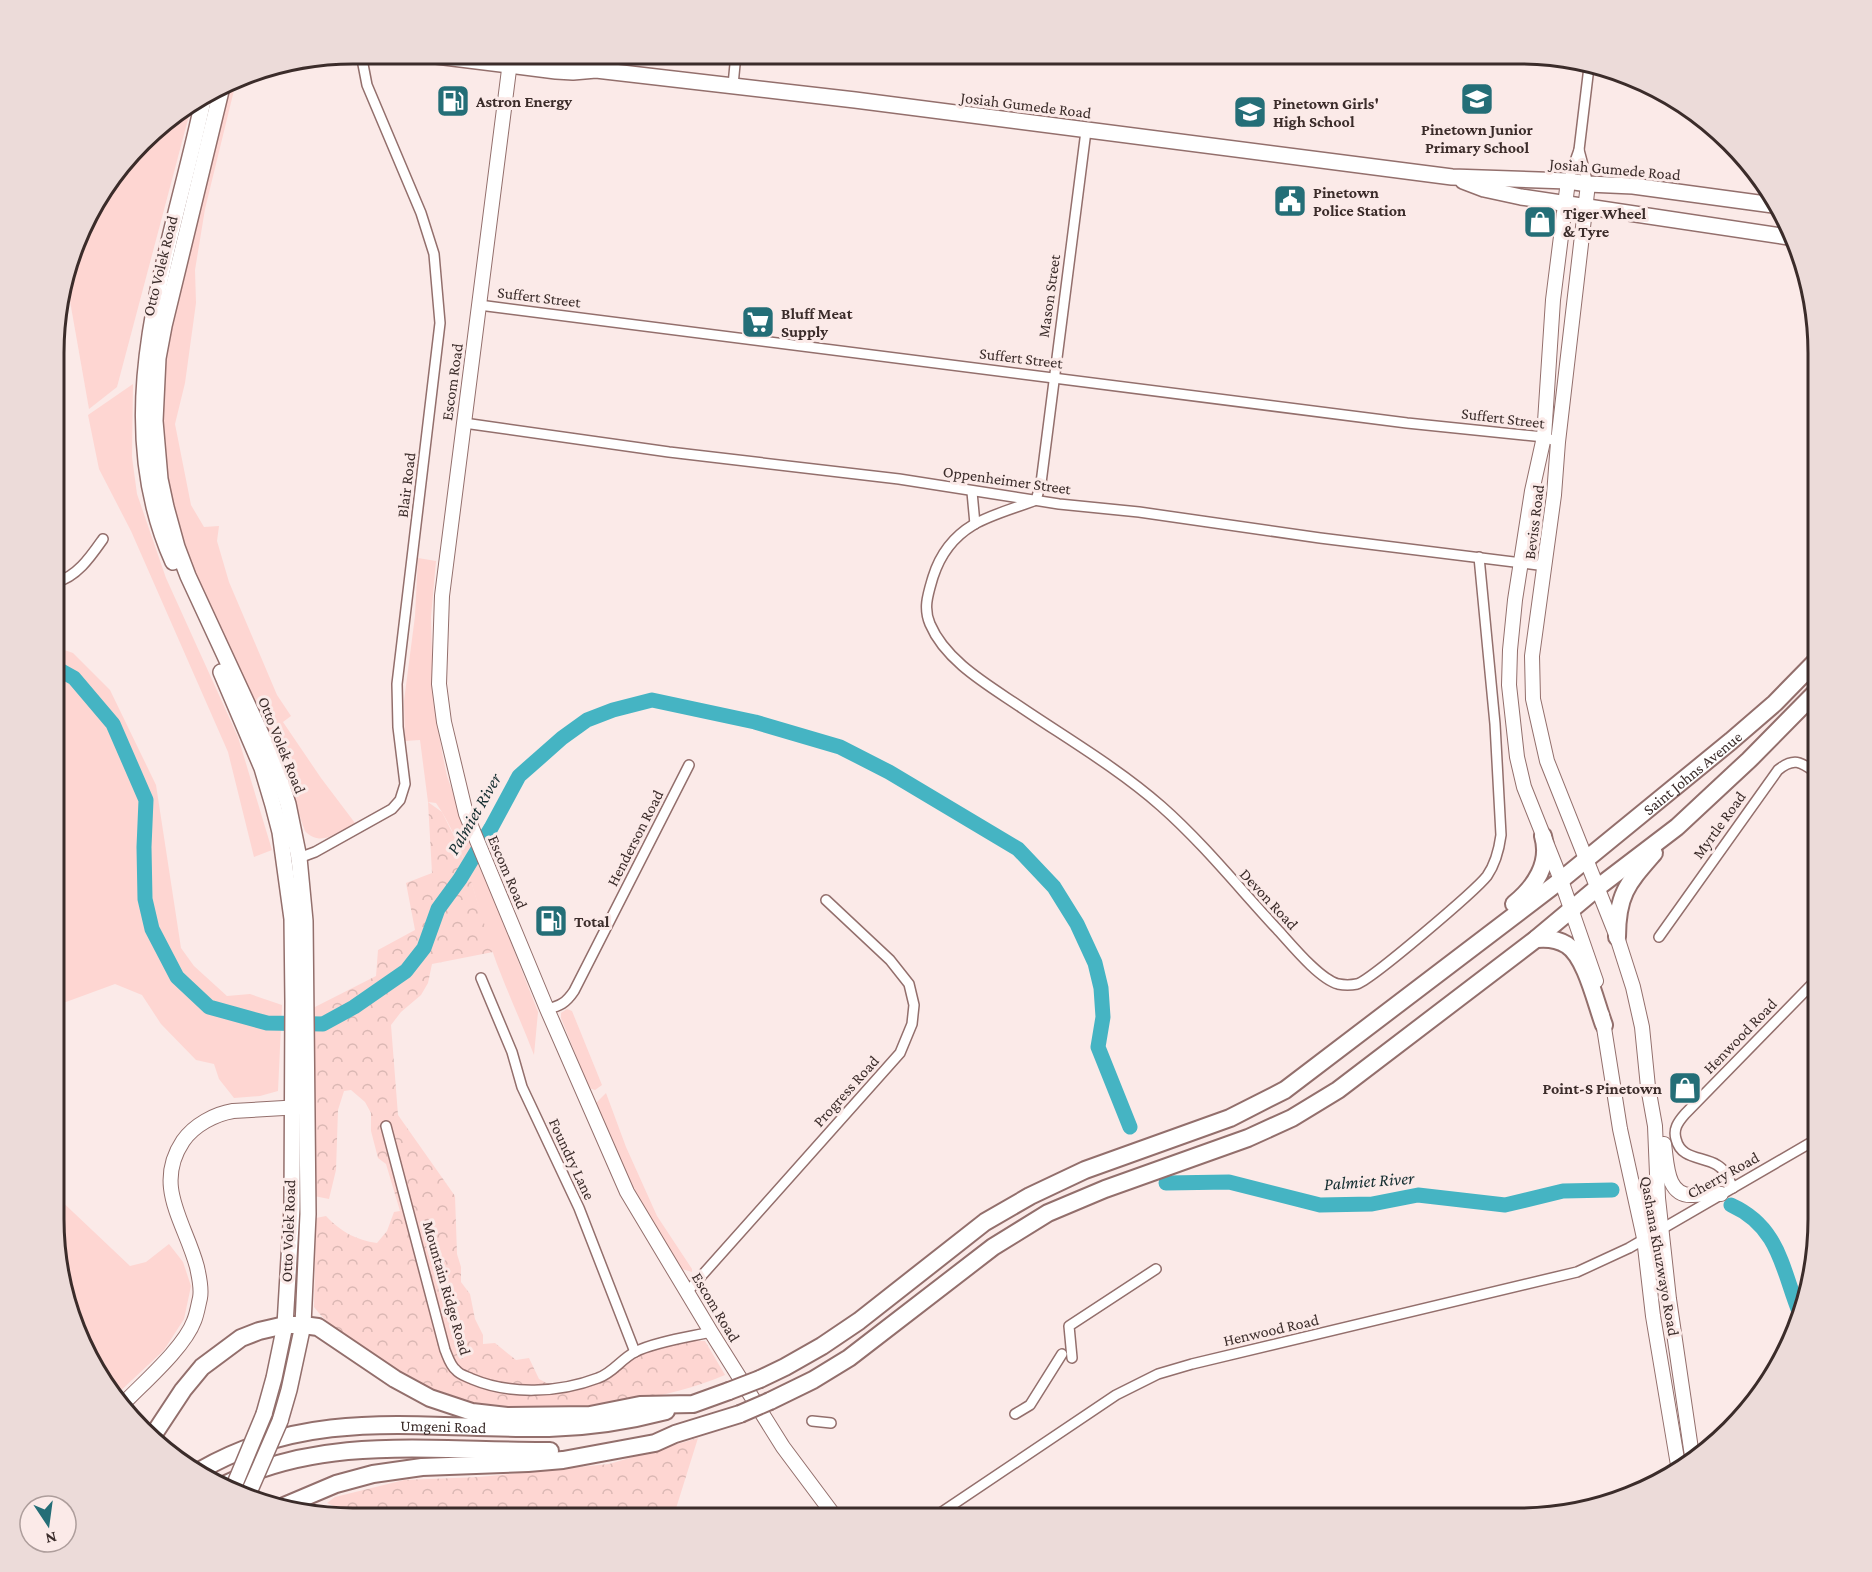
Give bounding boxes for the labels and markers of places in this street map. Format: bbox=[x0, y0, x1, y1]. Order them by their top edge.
school or university icon: Pinetown Junior Primary School bbox=[1459, 81, 1495, 117]
fuel station icon: Astron Energy bbox=[435, 83, 471, 119]
place label: Astron Energy bbox=[475, 93, 572, 110]
school or university icon: Pinetown Girls' High School bbox=[1232, 94, 1268, 130]
place label: Pinetown Girls' High School bbox=[1273, 95, 1379, 130]
place label: Pinetown Junior Primary School bbox=[1421, 121, 1534, 156]
public building icon: Pinetown Police Station bbox=[1272, 183, 1308, 219]
place label: Pinetown Police Station bbox=[1313, 184, 1406, 219]
shop icon: Tiger Wheel & Tyre bbox=[1522, 204, 1558, 240]
place label: Tiger Wheel & Tyre bbox=[1563, 205, 1646, 240]
supermarket icon: Bluff Meat Supply bbox=[740, 304, 776, 340]
place label: Bluff Meat Supply bbox=[781, 305, 853, 340]
fuel station icon: Total bbox=[533, 903, 569, 939]
place label: Total bbox=[574, 913, 610, 930]
shop icon: Point-S Pinetown bbox=[1667, 1070, 1703, 1106]
place label: Point-S Pinetown bbox=[1542, 1080, 1662, 1097]

